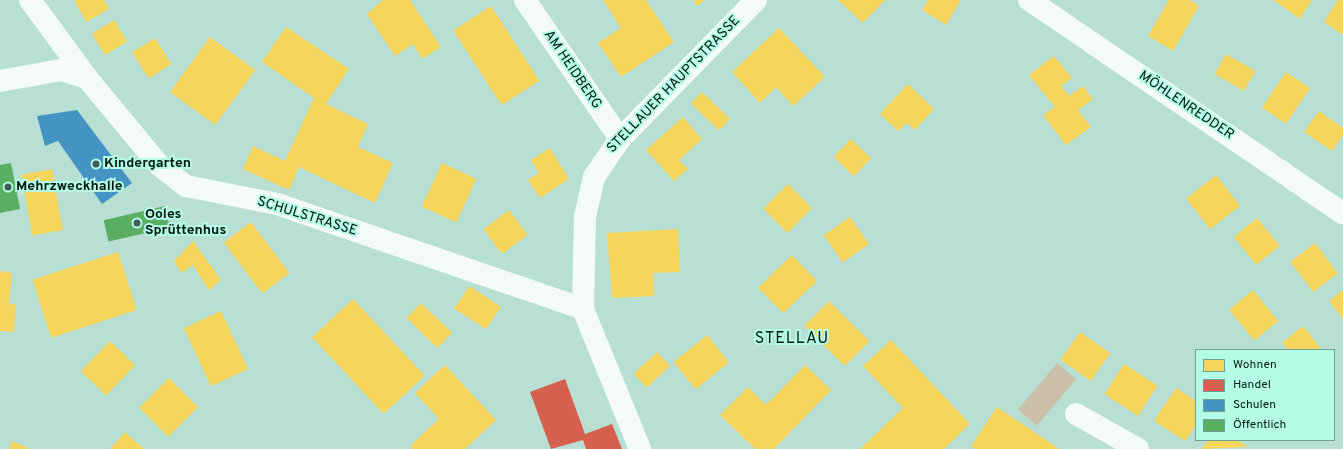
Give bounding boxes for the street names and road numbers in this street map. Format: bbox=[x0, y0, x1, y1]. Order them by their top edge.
street label: STELLAUER HAUPTSTRASSE bbox=[604, 13, 744, 157]
street label: AM HEIDBERG bbox=[539, 27, 605, 113]
street label: MÖHLENREDDER bbox=[1135, 68, 1237, 144]
street label: SCHULSTRASSE bbox=[255, 194, 359, 240]

